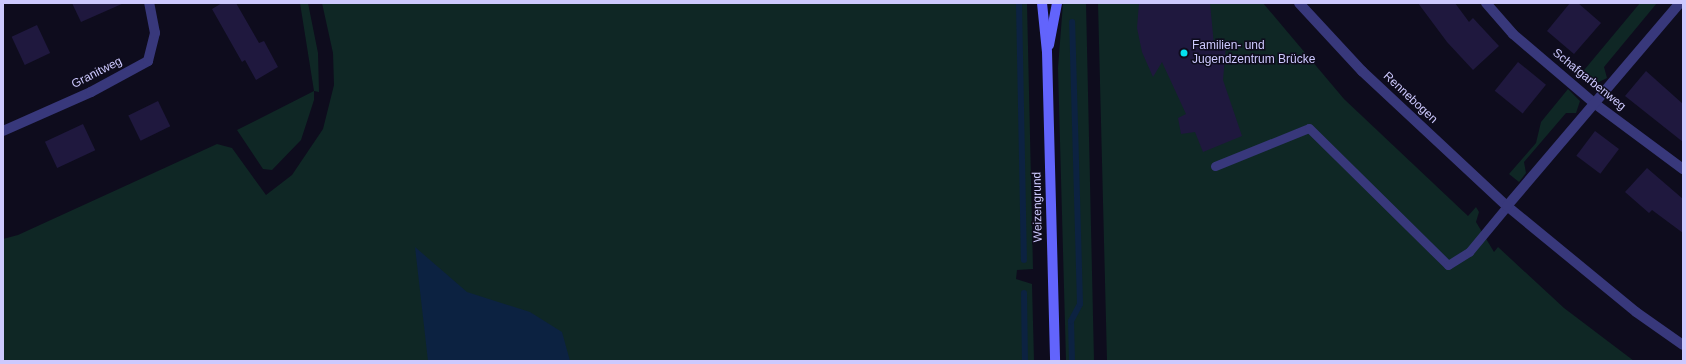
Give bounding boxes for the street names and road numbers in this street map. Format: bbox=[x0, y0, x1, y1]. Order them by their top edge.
street label: Schafgarbenweg bbox=[1549, 46, 1629, 114]
street label: Granitweg bbox=[69, 54, 125, 92]
street label: Rennebogen bbox=[1380, 69, 1440, 127]
street label: Weizengrund bbox=[1030, 172, 1046, 242]

